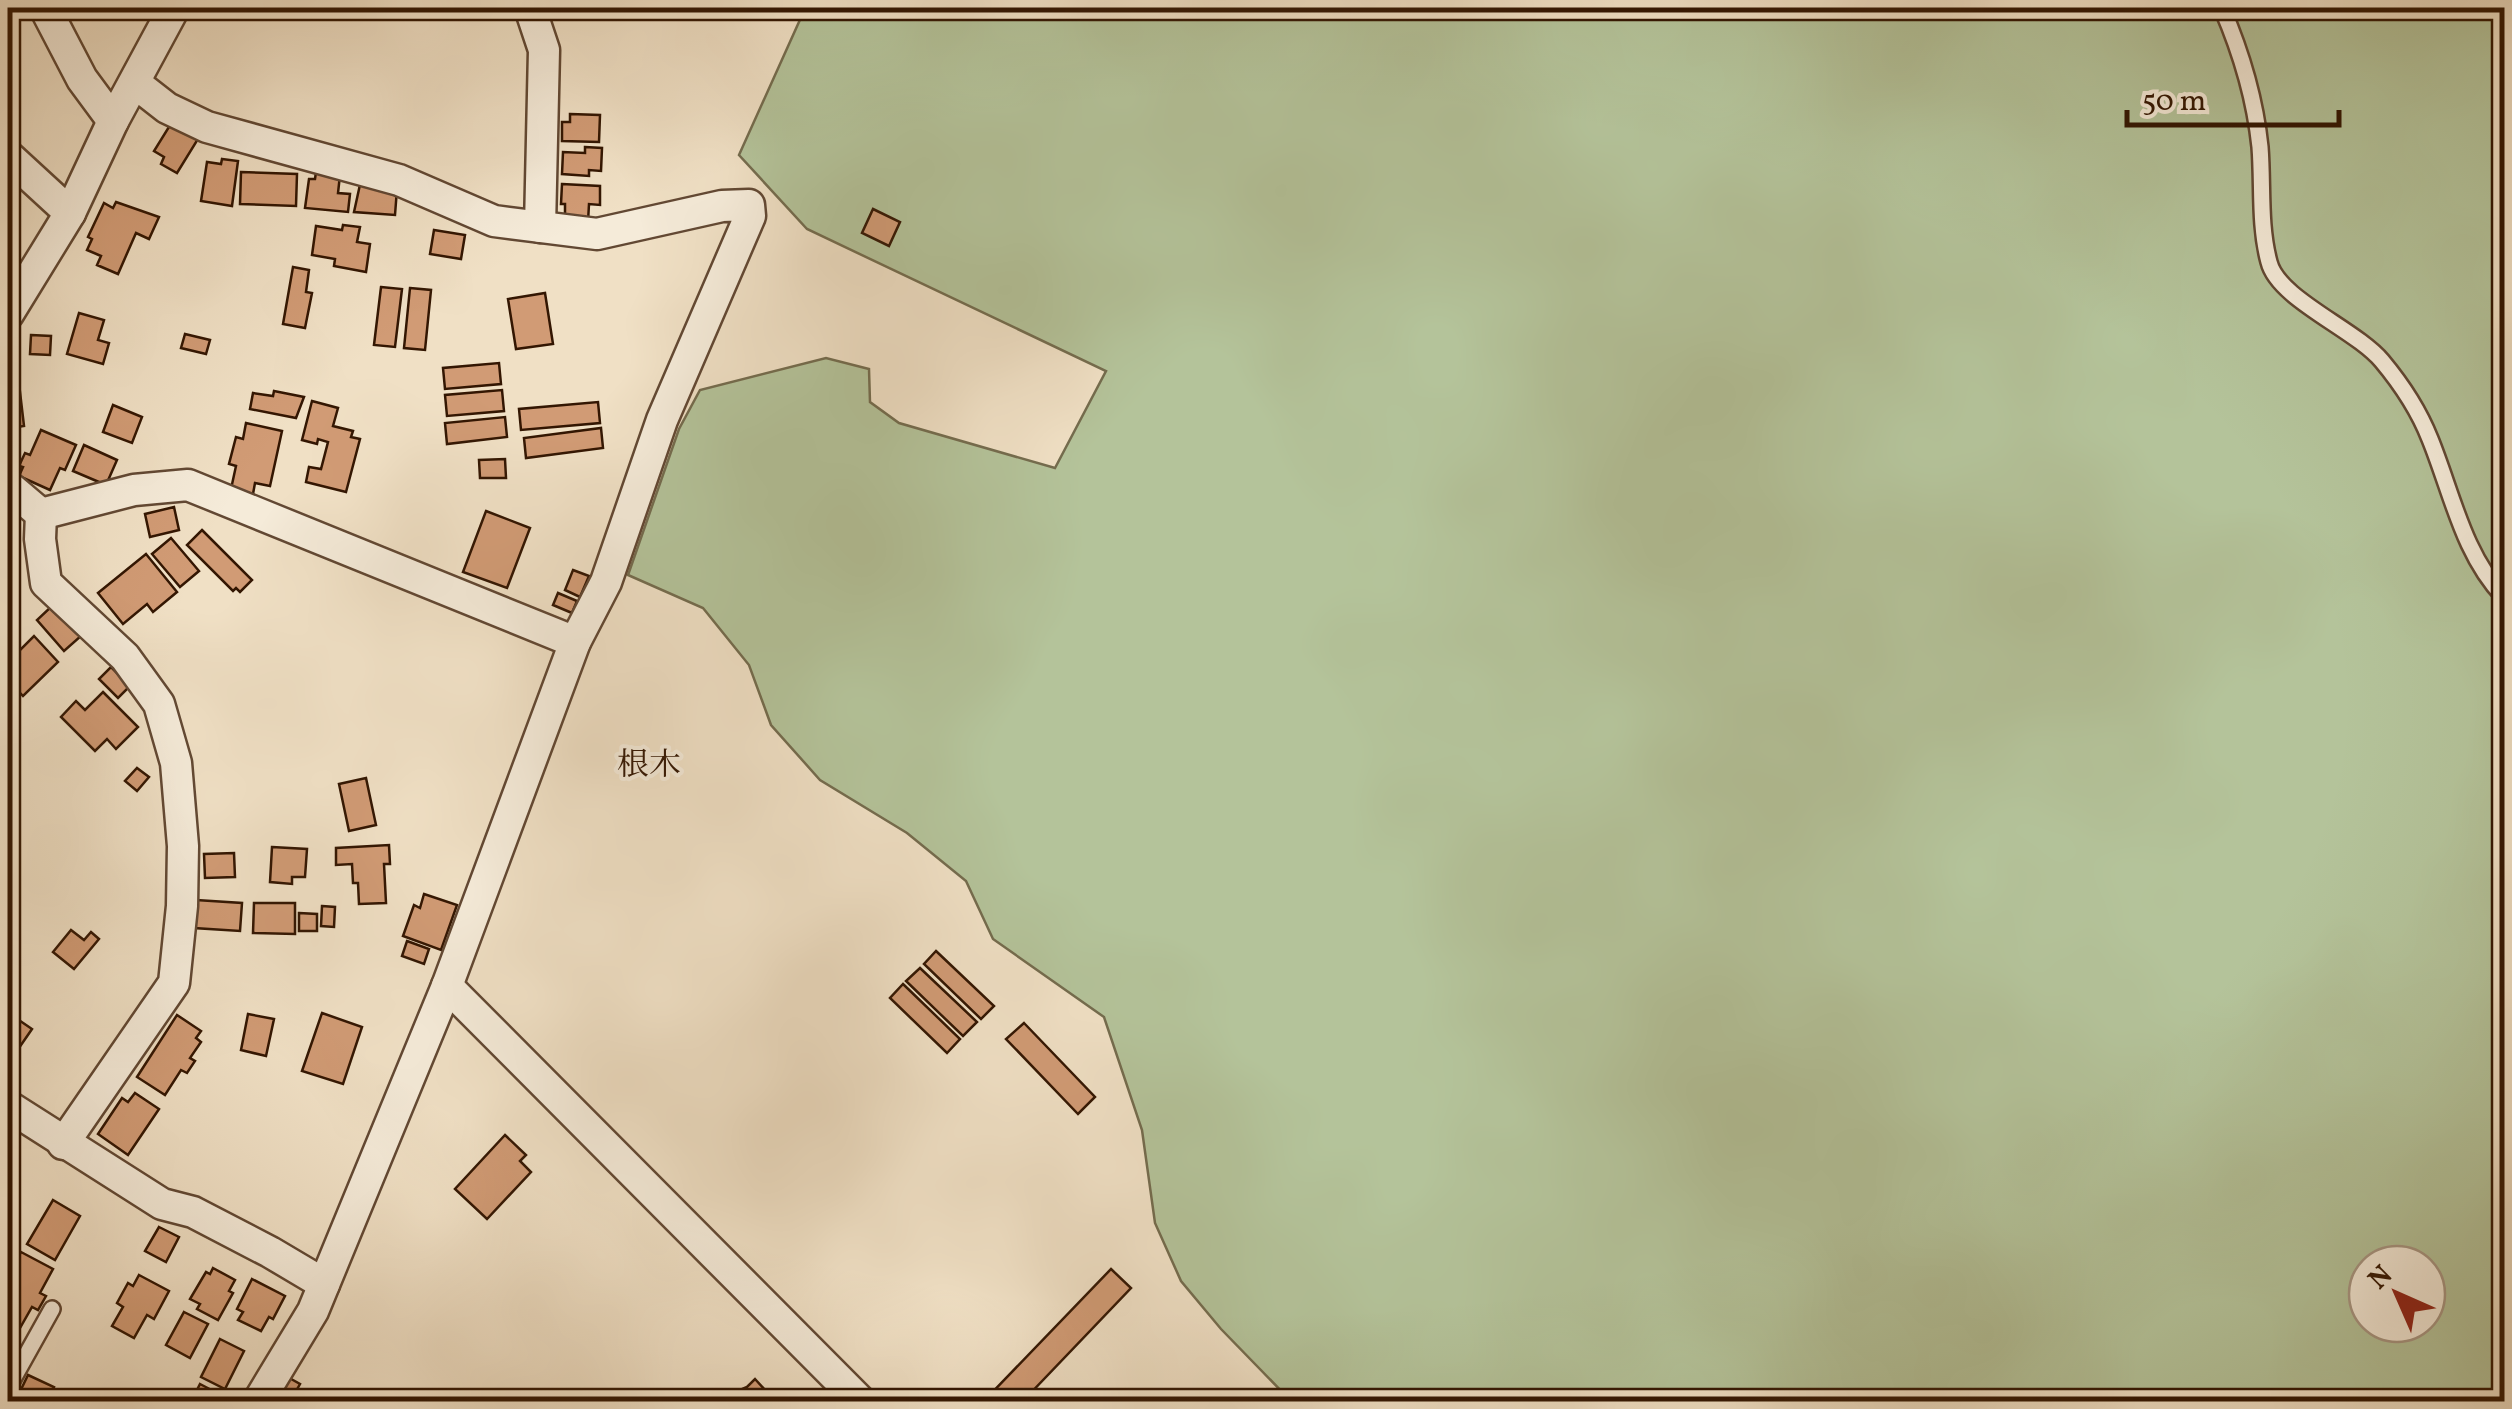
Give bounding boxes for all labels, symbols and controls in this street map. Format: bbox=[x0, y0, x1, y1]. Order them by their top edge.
scale bar bbox=[2127, 65, 2340, 127]
text: 50 m bbox=[2142, 81, 2206, 123]
district label: 根木 bbox=[617, 745, 681, 789]
north arrow bbox=[2347, 1244, 2447, 1344]
text: N bbox=[2360, 1257, 2402, 1299]

